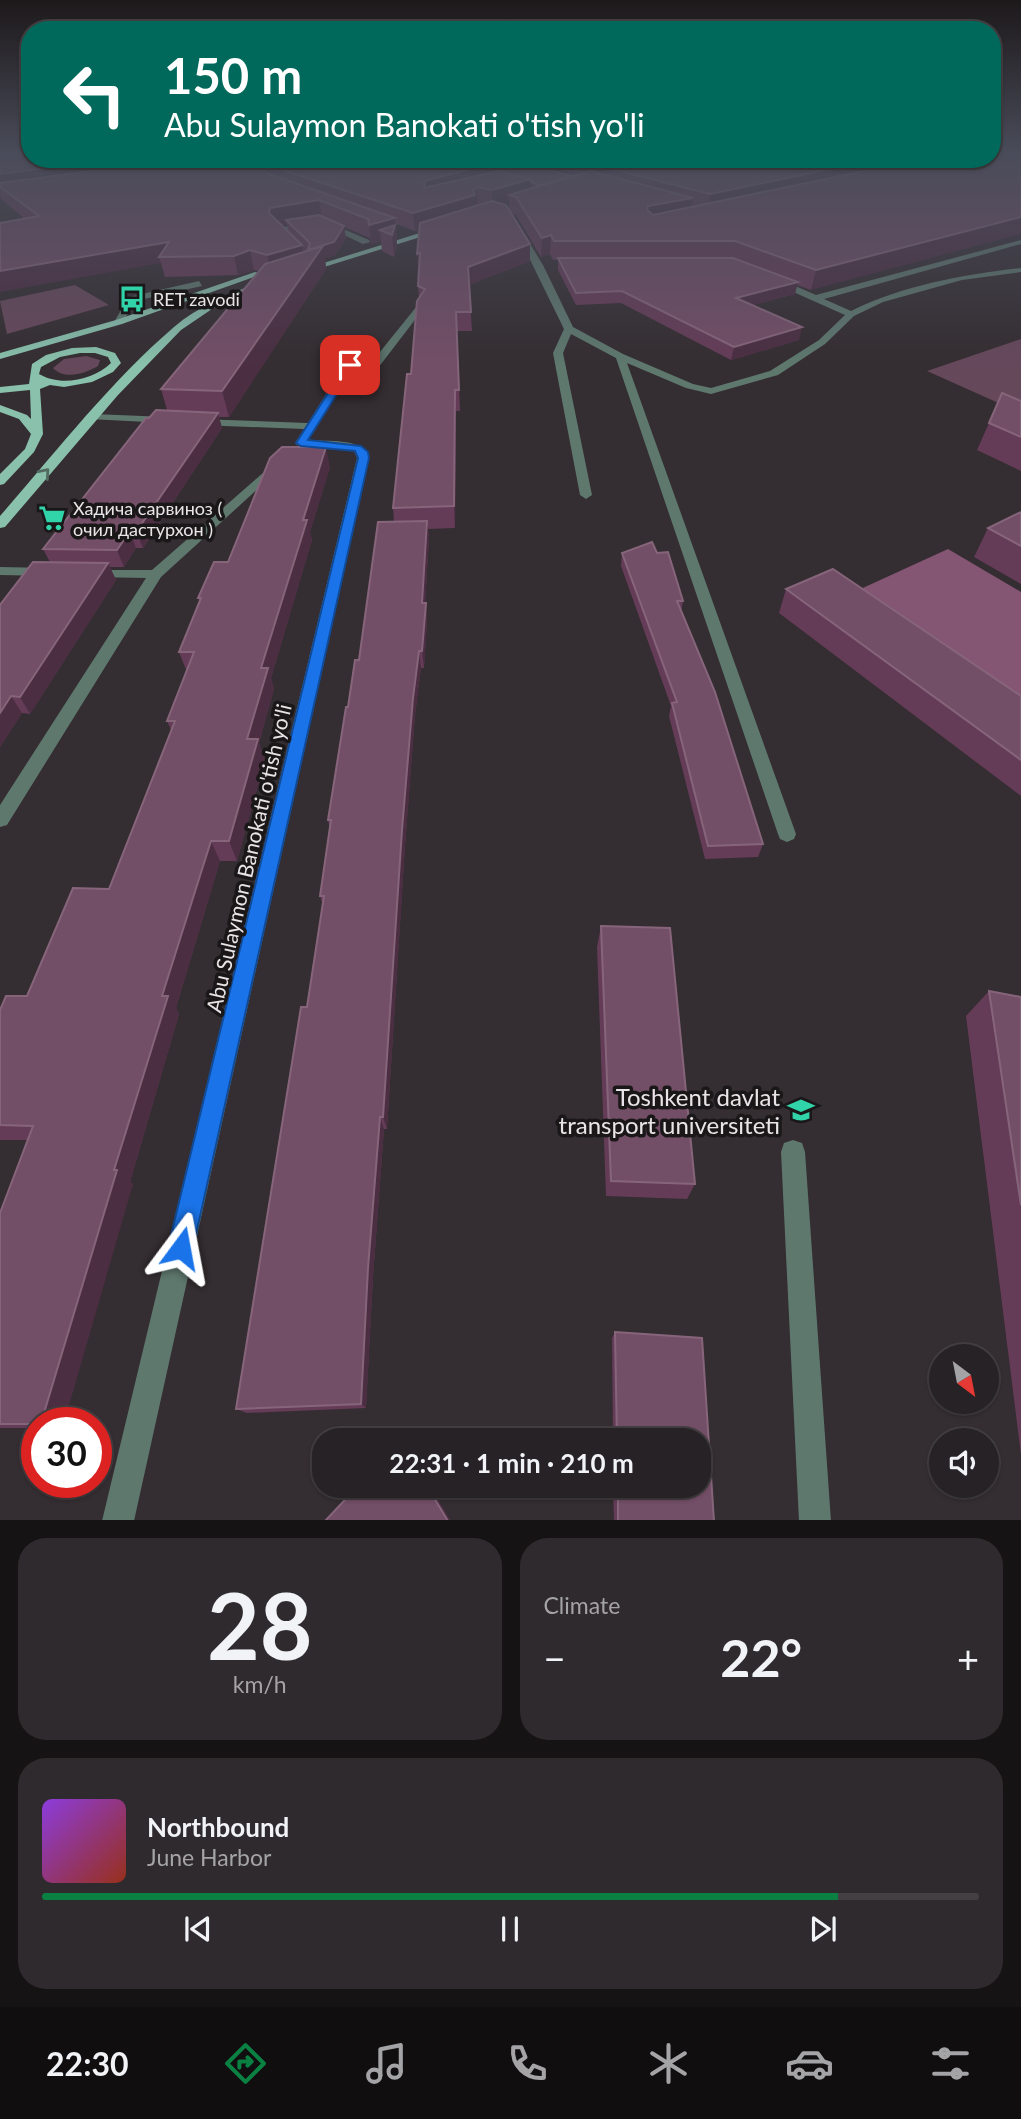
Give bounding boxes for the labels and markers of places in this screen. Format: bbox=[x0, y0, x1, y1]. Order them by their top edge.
bus stop icon: RET zavodi bbox=[117, 284, 147, 314]
place label: RET zavodi bbox=[153, 288, 240, 310]
pin bbox=[320, 335, 380, 395]
place label: Хадича сарвиноз ( очил дастурхон ) bbox=[73, 497, 223, 540]
supermarket icon: Хадича сарвиноз ( очил дастурхон ) bbox=[37, 503, 67, 533]
place label: Toshkent davlat transport universiteti bbox=[559, 1082, 780, 1139]
school or university icon: Toshkent davlat transport universiteti bbox=[786, 1095, 816, 1125]

